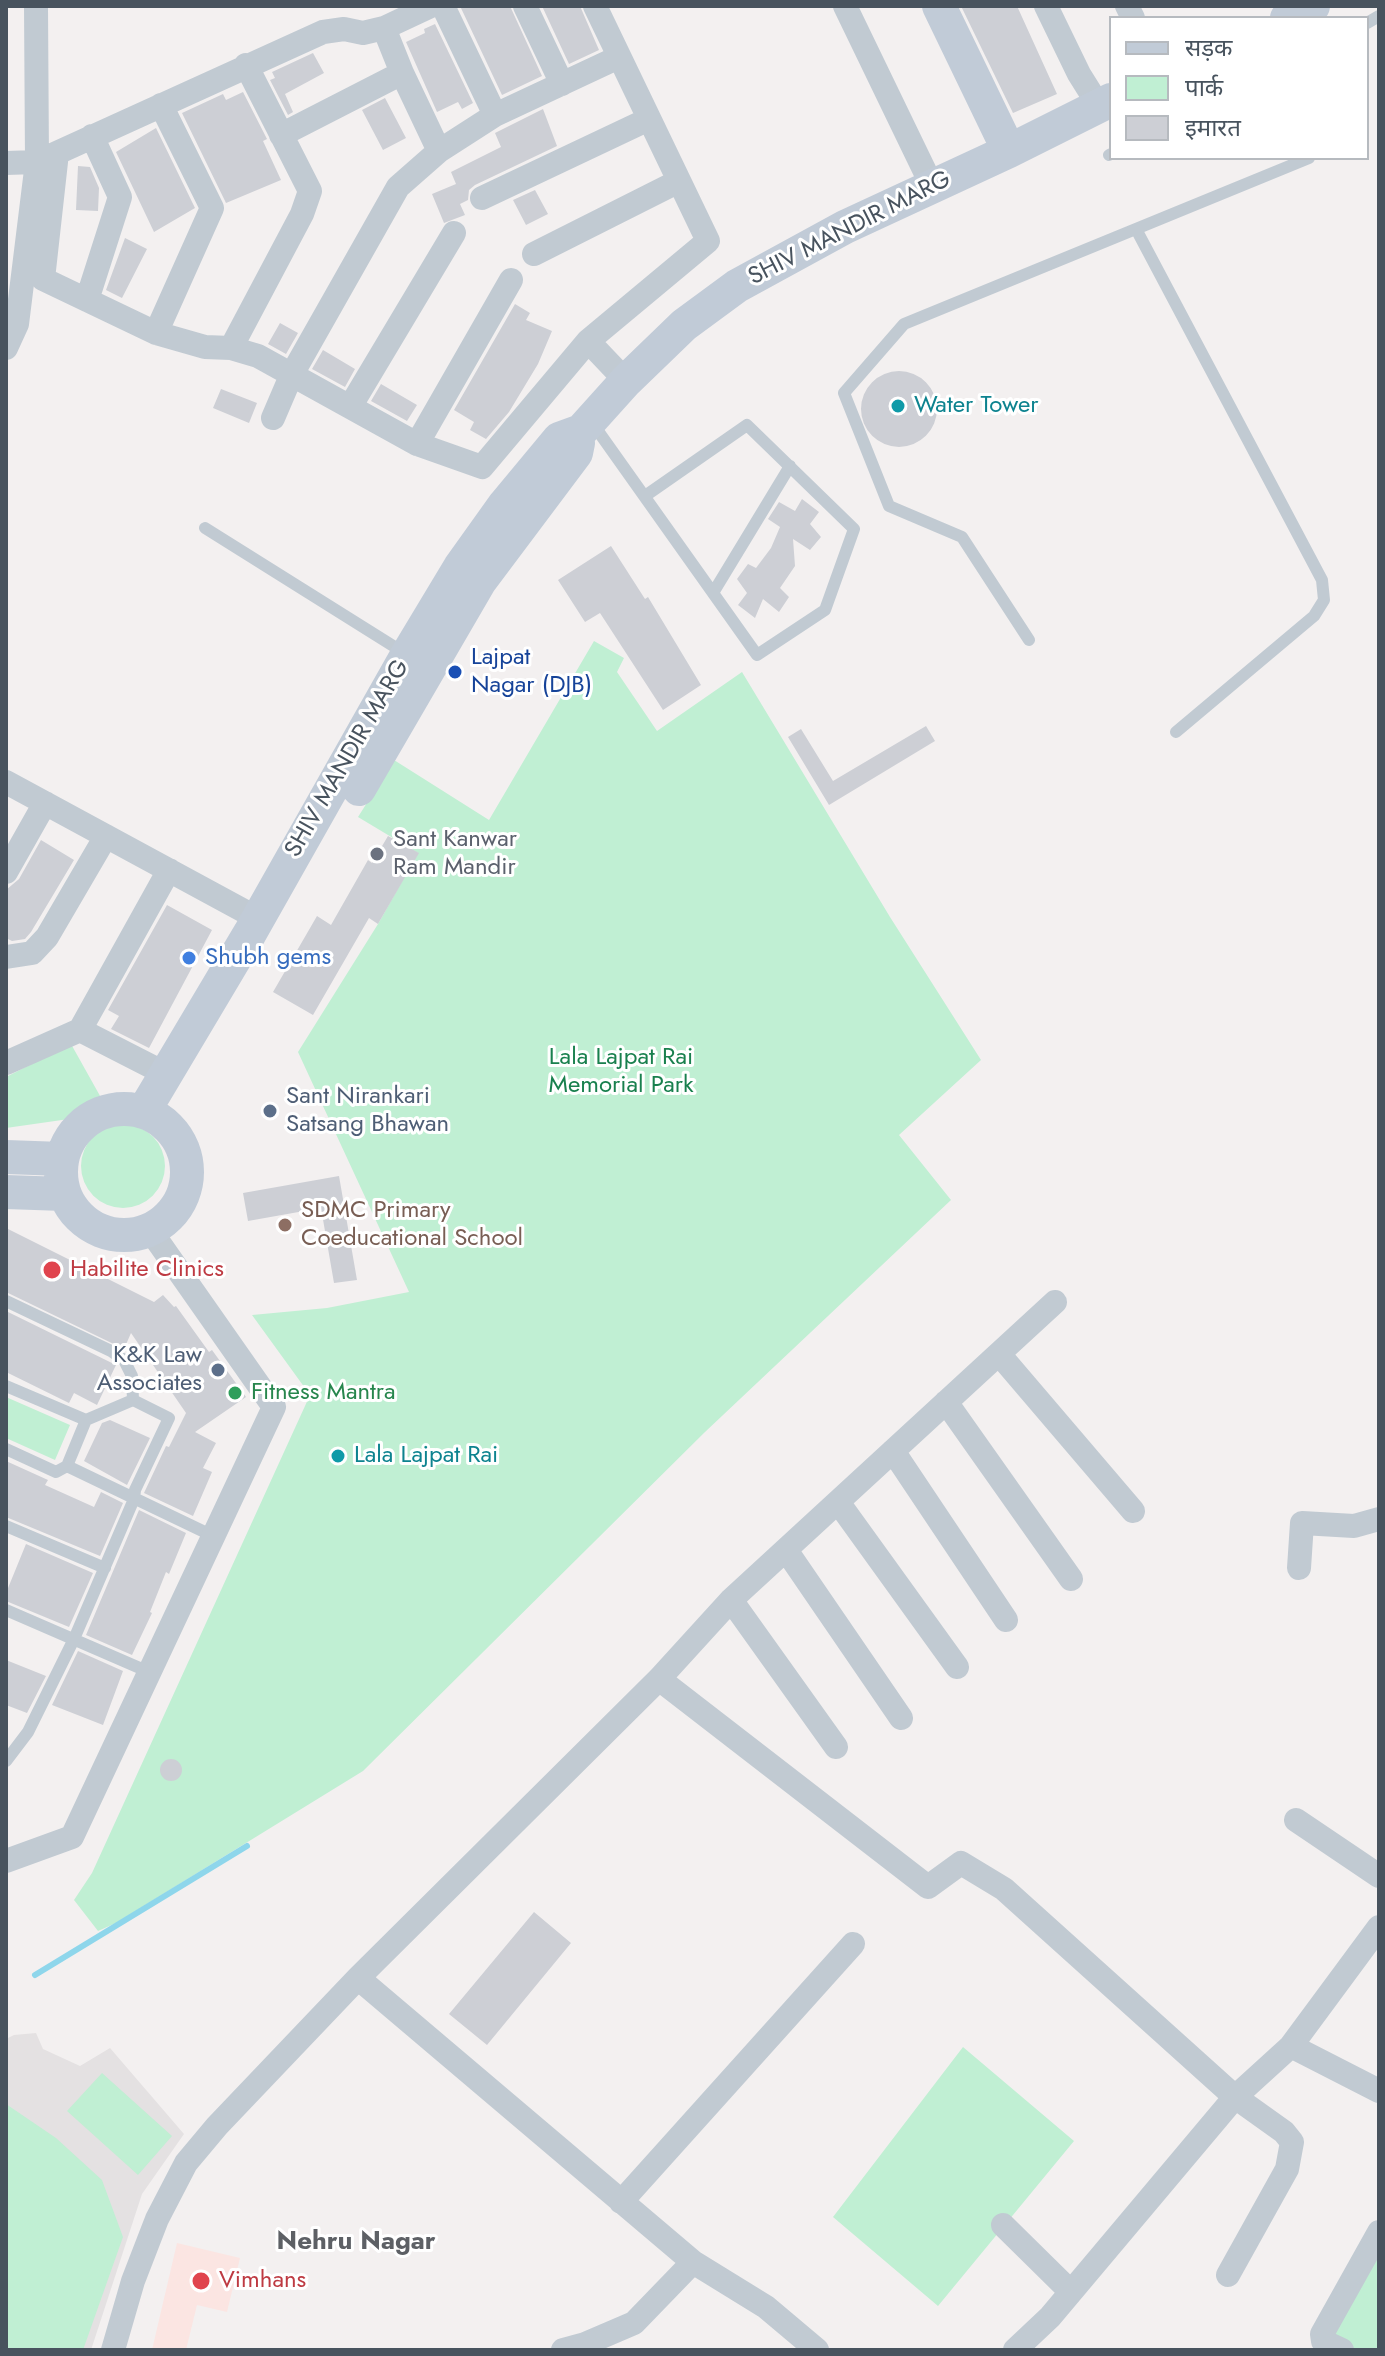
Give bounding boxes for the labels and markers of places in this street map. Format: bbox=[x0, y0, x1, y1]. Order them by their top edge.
place label: Water Tower bbox=[914, 392, 1039, 420]
marker: Water Tower bbox=[889, 397, 907, 415]
place label: Lajpat Nagar (DJB) bbox=[471, 644, 592, 700]
marker: Lajpat Nagar (DJB) bbox=[446, 663, 464, 681]
place label: Sant Kanwar Ram Mandir bbox=[393, 826, 517, 882]
marker: Sant Kanwar Ram Mandir bbox=[368, 845, 386, 863]
place label: Shubh gems bbox=[205, 944, 331, 972]
marker: Shubh gems bbox=[180, 949, 198, 967]
place label: Sant Nirankari Satsang Bhawan bbox=[286, 1083, 449, 1139]
marker: Sant Nirankari Satsang Bhawan bbox=[261, 1102, 279, 1120]
place label: SDMC Primary Coeducational School bbox=[301, 1197, 523, 1253]
marker: SDMC Primary Coeducational School bbox=[276, 1216, 294, 1234]
place label: Habilite Clinics bbox=[70, 1256, 224, 1284]
marker: Habilite Clinics bbox=[41, 1259, 63, 1281]
place label: K&K Law Associates bbox=[97, 1342, 202, 1398]
marker: K&K Law Associates bbox=[209, 1361, 227, 1379]
place label: Fitness Mantra bbox=[251, 1379, 396, 1407]
marker: Fitness Mantra bbox=[226, 1384, 244, 1402]
place label: Lala Lajpat Rai bbox=[354, 1442, 498, 1470]
marker: Lala Lajpat Rai bbox=[329, 1447, 347, 1465]
place label: Vimhans bbox=[219, 2267, 306, 2295]
marker: Vimhans bbox=[190, 2270, 212, 2292]

